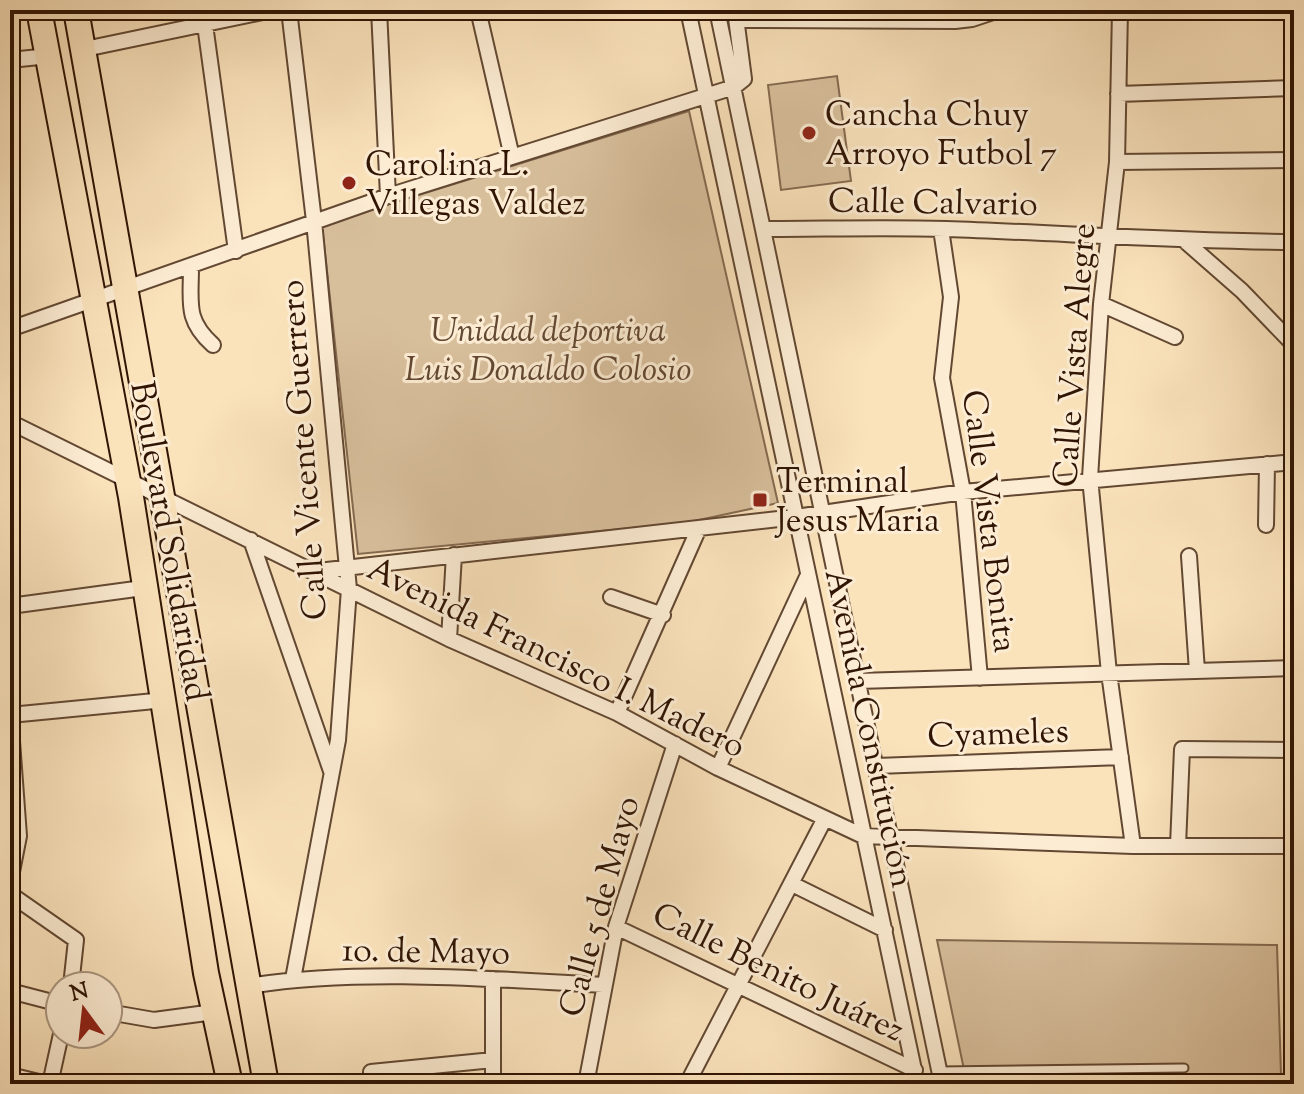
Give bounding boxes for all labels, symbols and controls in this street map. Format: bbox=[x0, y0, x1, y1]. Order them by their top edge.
place label: Cancha Chuy Arroyo Futbol 7 bbox=[825, 92, 1057, 180]
marker: Cancha Chuy Arroyo Futbol 7 bbox=[800, 124, 818, 142]
place label: Carolina L. Villegas Valdez bbox=[365, 142, 585, 230]
marker: Carolina L. Villegas Valdez bbox=[340, 174, 358, 192]
street label: Calle Calvario bbox=[828, 178, 1038, 231]
street label: Calle Vista Alegre bbox=[1043, 221, 1110, 489]
street label: Calle Vicente Guerrero bbox=[269, 278, 342, 621]
park label: Unidad deportiva Luis Donaldo Colosio bbox=[405, 308, 691, 396]
street label: Boulevard Solidaridad bbox=[115, 378, 220, 706]
street label: Calle Vista Bonita bbox=[947, 387, 1028, 656]
place label: Terminal Jesus Maria bbox=[774, 459, 940, 547]
marker: Terminal Jesus Maria bbox=[751, 491, 769, 509]
street label: Avenida Francisco I. Madero bbox=[358, 546, 753, 772]
street label: Avenida Constitución bbox=[810, 565, 925, 893]
street label: Cyameles bbox=[927, 709, 1070, 762]
street label: Calle 5 de Mayo bbox=[548, 791, 654, 1023]
street label: Calle Benito Juárez bbox=[643, 892, 912, 1056]
street label: 1o. de Mayo bbox=[342, 928, 510, 979]
north arrow bbox=[44, 970, 124, 1050]
text: N bbox=[67, 976, 93, 1011]

